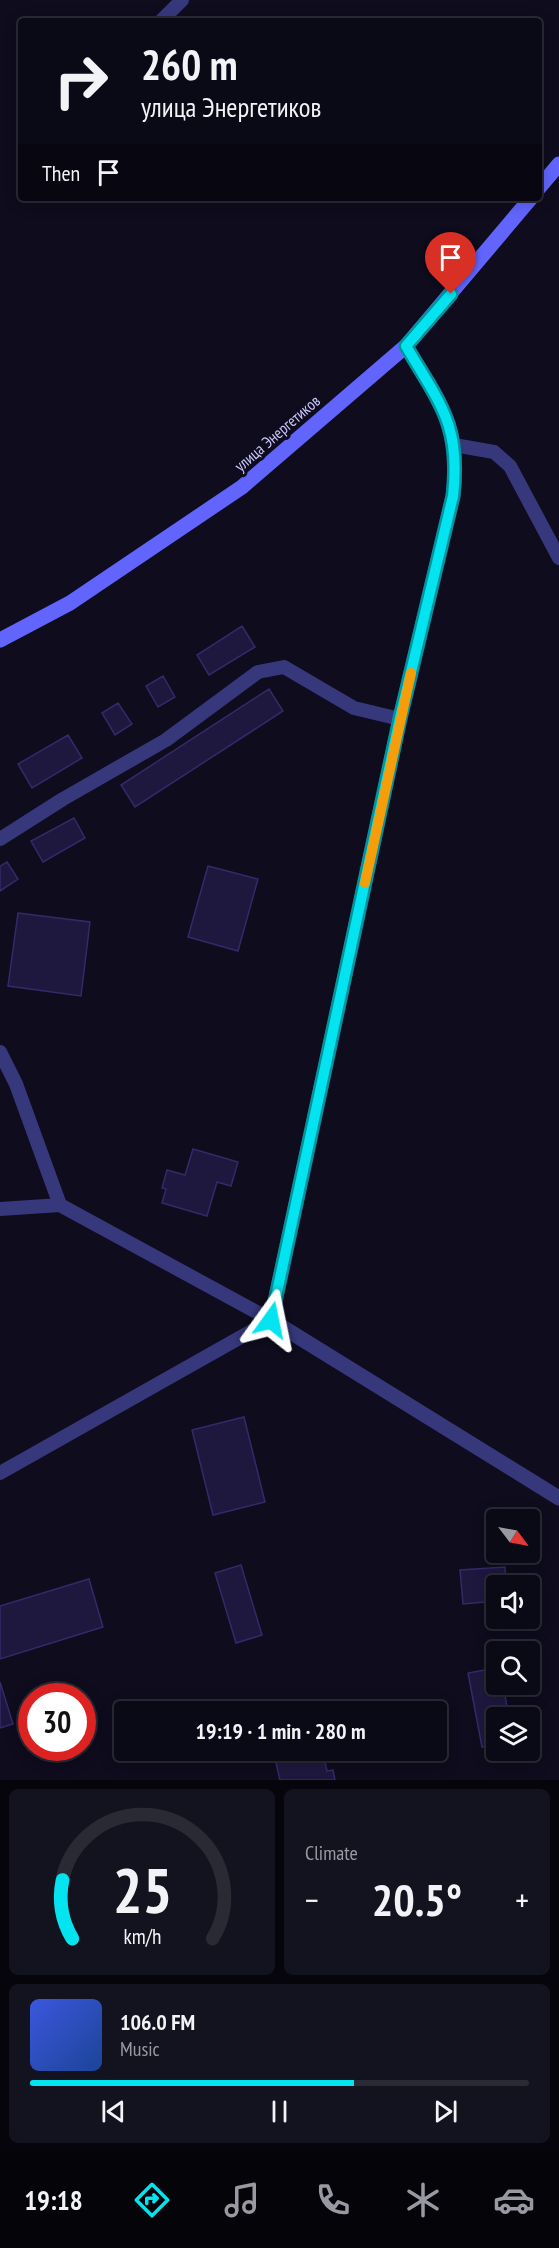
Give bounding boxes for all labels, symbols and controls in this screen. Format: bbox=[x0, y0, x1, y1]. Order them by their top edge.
text: 260 m bbox=[141, 37, 238, 92]
icon: right bbox=[42, 42, 120, 120]
text: улица Энергетиков bbox=[141, 90, 321, 124]
icon: arrive bbox=[92, 156, 125, 189]
text: Then bbox=[42, 159, 80, 187]
pin bbox=[425, 232, 476, 294]
icon: arrive bbox=[434, 241, 467, 274]
street label: улица Энергетиков bbox=[230, 390, 324, 476]
position arrow bbox=[239, 1288, 303, 1352]
north arrow bbox=[486, 1509, 540, 1563]
map controls bbox=[486, 1509, 540, 1761]
button: sound bbox=[486, 1575, 540, 1629]
button: search bbox=[486, 1641, 540, 1695]
speed limit sign: 30 bbox=[18, 1683, 96, 1761]
button: layers bbox=[486, 1707, 540, 1761]
text: 19:19 · 1 min · 280 m bbox=[195, 1717, 366, 1745]
text: Climate bbox=[305, 1840, 358, 1866]
text: 25 bbox=[112, 1849, 172, 1930]
text: 20.5° bbox=[372, 1870, 462, 1928]
text: − bbox=[305, 1878, 319, 1921]
text: + bbox=[515, 1878, 529, 1921]
text: km/h bbox=[123, 1922, 161, 1950]
text: 106.0 FM bbox=[120, 2008, 195, 2036]
text: Music bbox=[120, 2036, 160, 2062]
icon: previous bbox=[97, 2095, 130, 2128]
icon: pause bbox=[263, 2095, 296, 2128]
icon: next bbox=[429, 2095, 462, 2128]
icon: directions bbox=[131, 2179, 173, 2221]
icon: music bbox=[221, 2179, 263, 2221]
icon: phone bbox=[312, 2179, 354, 2221]
icon: climate bbox=[402, 2179, 444, 2221]
icon: car bbox=[493, 2179, 535, 2221]
text: 19:18 bbox=[24, 2183, 83, 2217]

